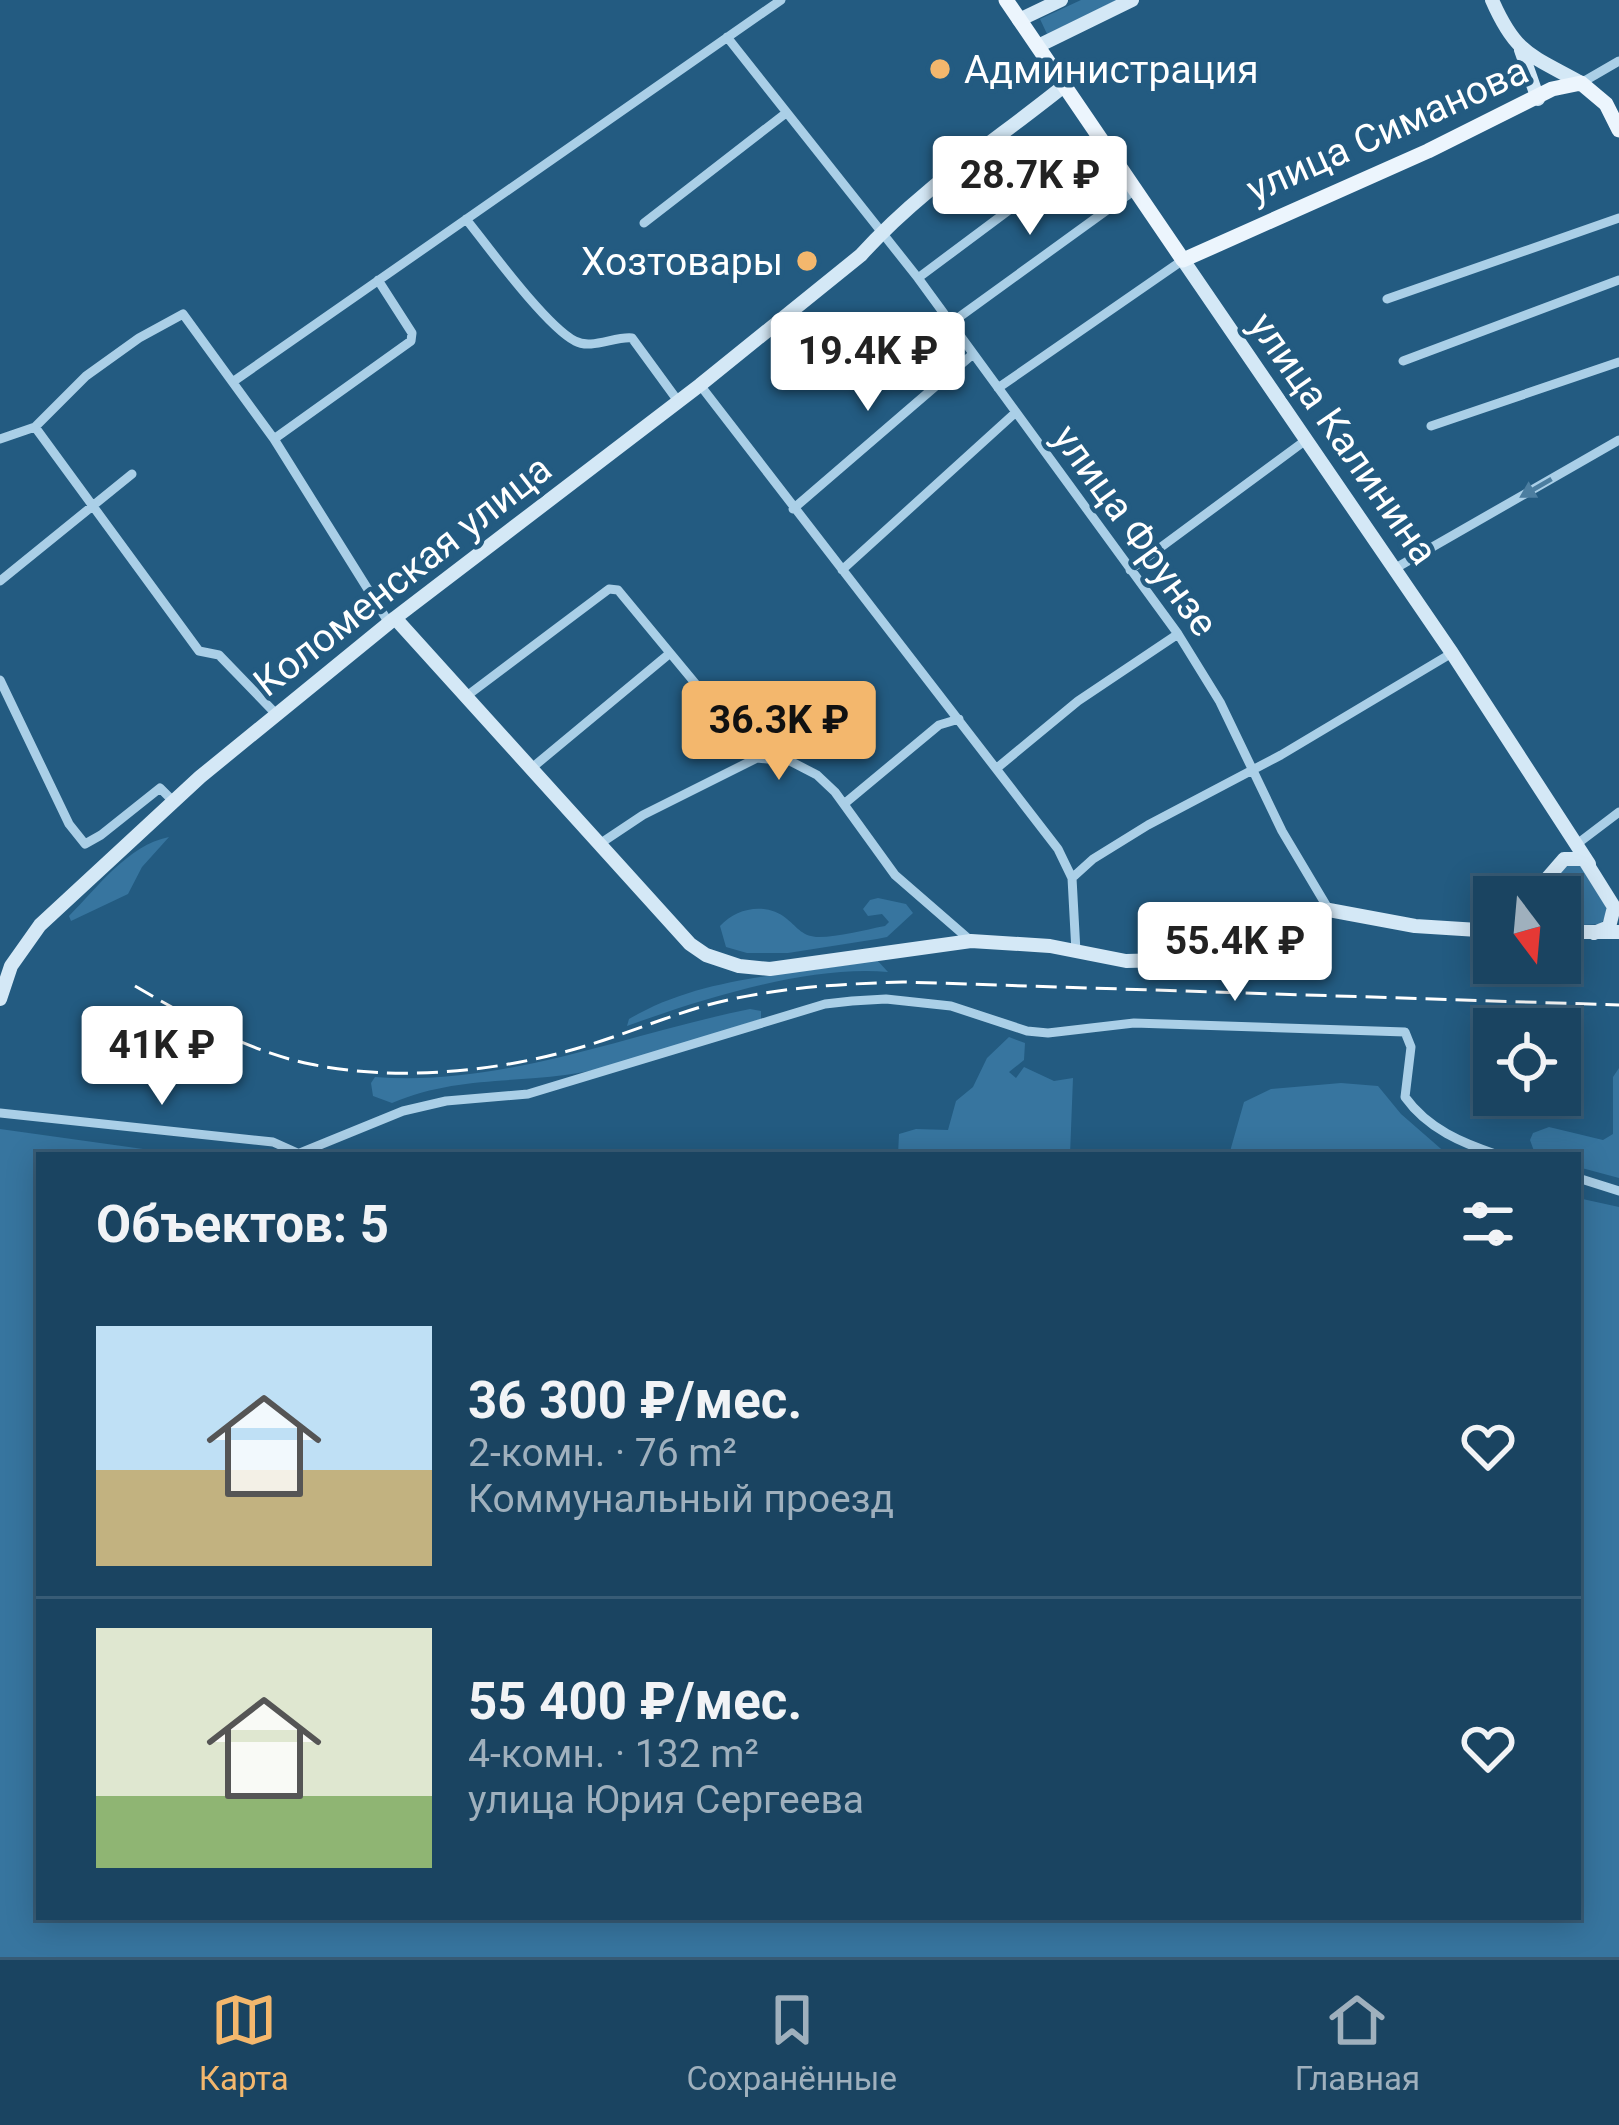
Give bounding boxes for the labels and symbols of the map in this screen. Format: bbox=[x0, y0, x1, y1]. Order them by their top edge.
place label: Администрация bbox=[964, 47, 1259, 93]
street label: улица Симанова bbox=[1240, 47, 1535, 213]
marker: Администрация bbox=[927, 56, 953, 82]
pin: 28.7K ₽ bbox=[919, 136, 1141, 238]
place label: Хозтовары bbox=[581, 239, 783, 285]
marker: Хозтовары bbox=[794, 248, 820, 274]
street label: улица Калинина bbox=[1239, 304, 1447, 573]
pin: 19.4K ₽ bbox=[757, 312, 979, 414]
street label: улица Фрунзе bbox=[1043, 416, 1227, 645]
street label: Коломенская улица bbox=[245, 446, 560, 706]
one-way arrow bbox=[1519, 476, 1553, 497]
pin: 36.3K ₽ bbox=[668, 681, 890, 783]
north arrow bbox=[1473, 876, 1581, 984]
pin: 55.4K ₽ bbox=[1124, 902, 1346, 1004]
pin: 41K ₽ bbox=[78, 1006, 246, 1108]

